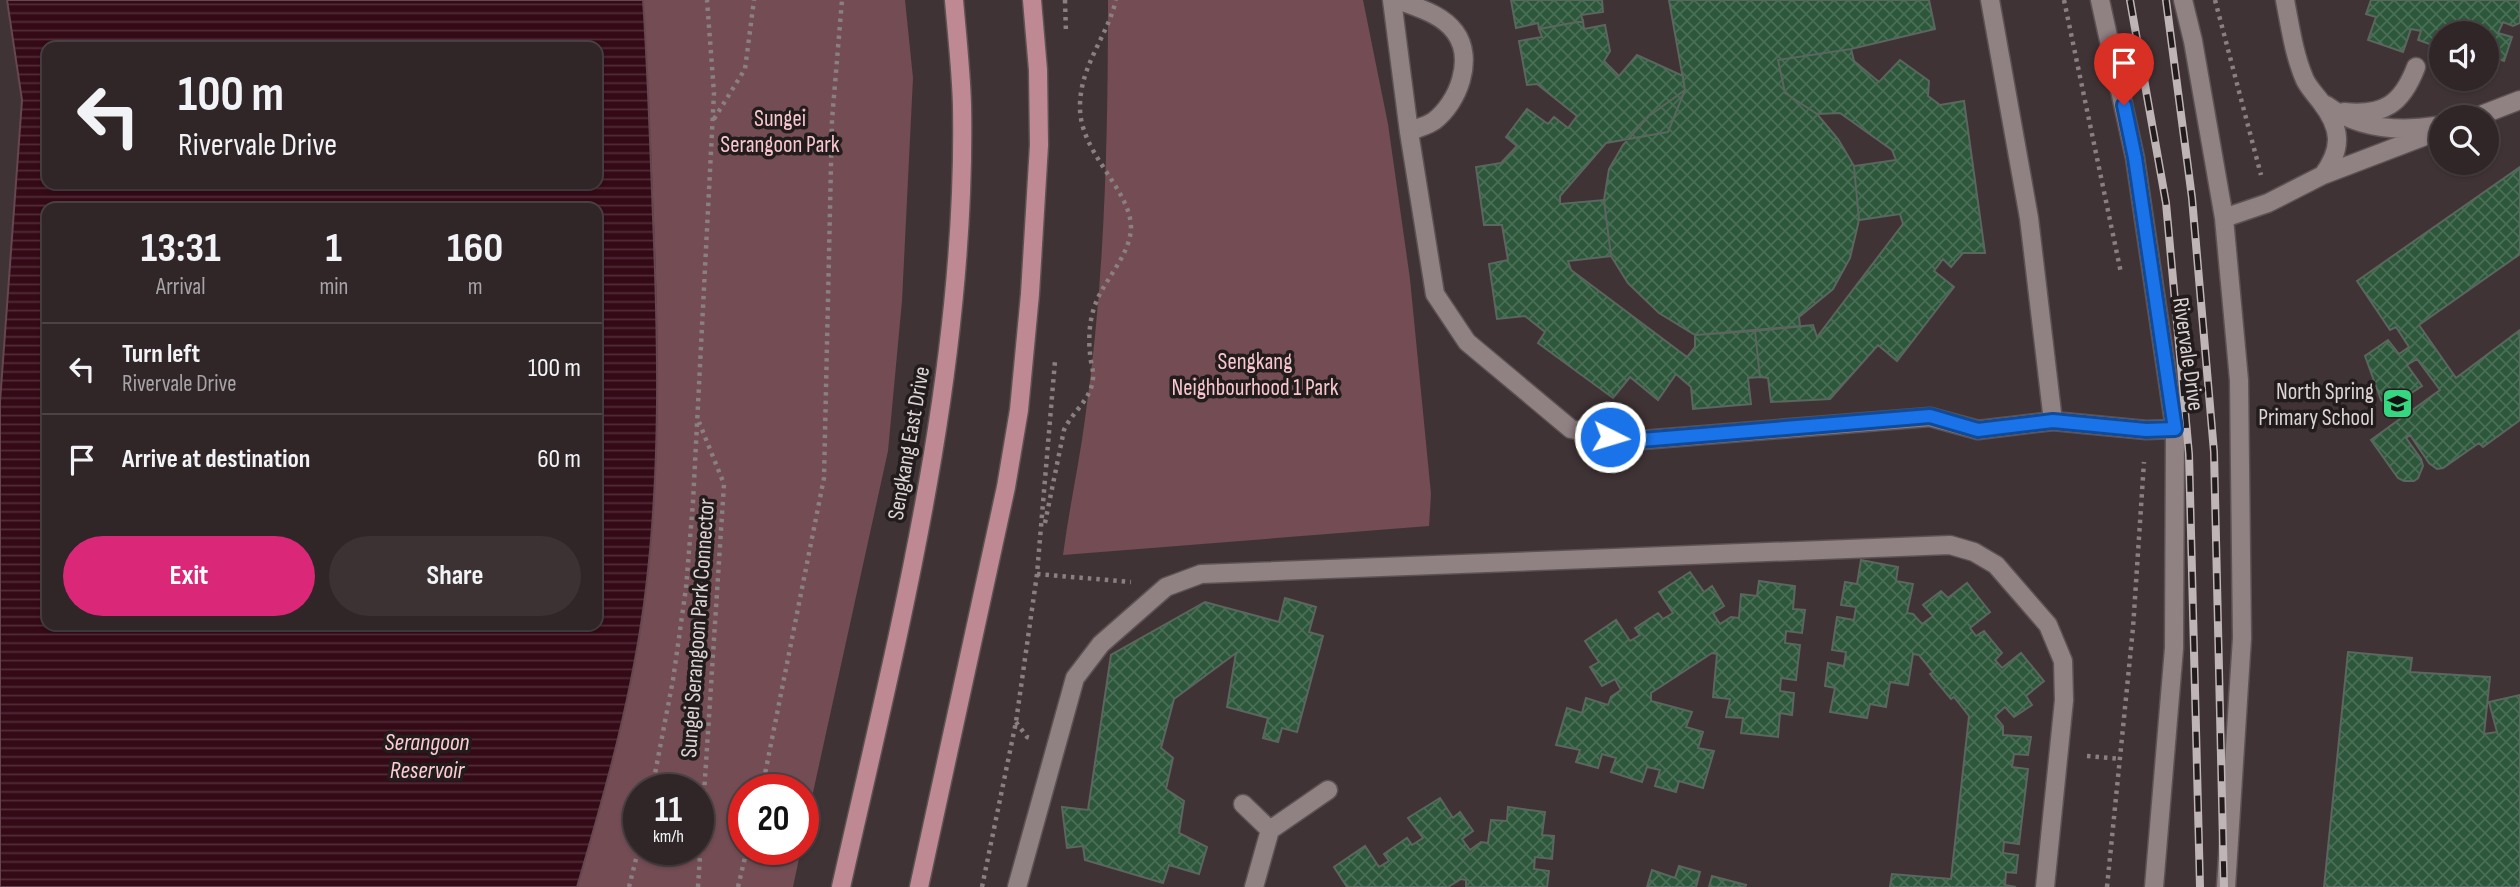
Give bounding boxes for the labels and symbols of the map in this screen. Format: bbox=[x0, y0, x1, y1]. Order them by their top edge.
pin bbox=[2094, 33, 2154, 105]
park label: Sungei Serangoon Park bbox=[720, 105, 840, 159]
street label: Rivervale Drive bbox=[2166, 296, 2210, 413]
park label: Sengkang Neighbourhood 1 Park bbox=[1171, 348, 1339, 402]
street label: Sengkang East Drive bbox=[882, 364, 936, 522]
place label: North Spring Primary School bbox=[2258, 378, 2374, 432]
school or university icon: North Spring Primary School bbox=[2380, 387, 2414, 421]
position arrow bbox=[1573, 400, 1647, 474]
street label: Sungei Serangoon Park Connector bbox=[675, 497, 721, 759]
water label: Serangoon Reservoir bbox=[385, 728, 469, 785]
speed limit sign: 20 bbox=[728, 774, 819, 865]

